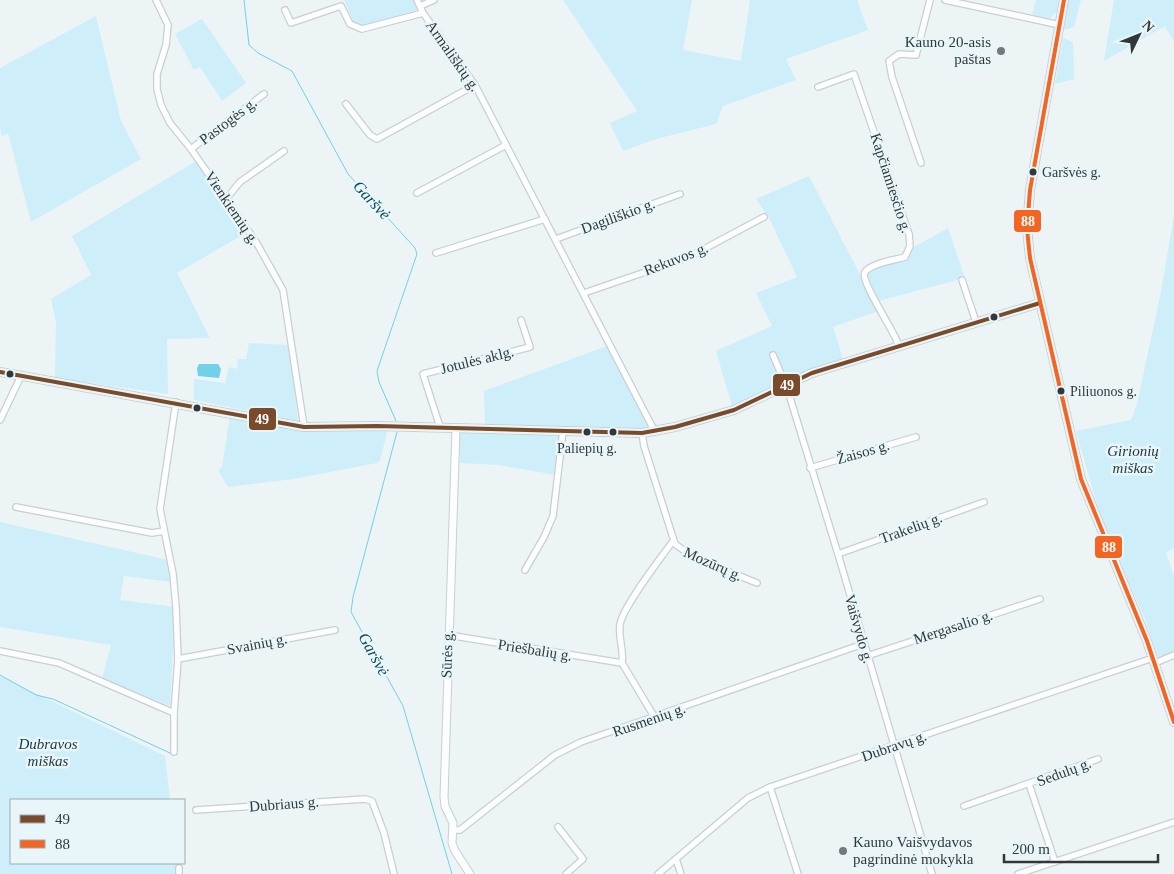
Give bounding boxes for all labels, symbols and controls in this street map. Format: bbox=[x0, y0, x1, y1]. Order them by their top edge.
north arrow bbox=[1114, 10, 1164, 60]
street label: Armališkių g. bbox=[423, 18, 483, 94]
text: N bbox=[1139, 18, 1157, 35]
place label: Kauno 20-asis paštas bbox=[905, 34, 991, 67]
marker: Kauno 20-asis paštas bbox=[995, 45, 1007, 57]
street label: Pastogės g. bbox=[196, 94, 260, 148]
street label: Kapčiamiesčio g. bbox=[867, 131, 915, 235]
place label: Garšvės g. bbox=[1042, 165, 1101, 180]
marker: Garšvės g. bbox=[1028, 167, 1038, 177]
street label: Vienkiemių g. bbox=[202, 168, 262, 248]
water label: Garšvė bbox=[350, 177, 394, 223]
street label: Dagiliškio g. bbox=[579, 195, 657, 237]
line badge: 88 bbox=[1013, 209, 1042, 233]
text: 88 bbox=[1021, 214, 1035, 229]
street label: Rekuvos g. bbox=[642, 239, 710, 279]
unlabelled marker bbox=[989, 312, 999, 322]
street label: Jotulės aklg. bbox=[439, 343, 515, 377]
unlabelled marker bbox=[5, 369, 15, 379]
line badge: 49 bbox=[772, 373, 801, 397]
text: 49 bbox=[780, 378, 794, 393]
place label: Piliuonos g. bbox=[1070, 384, 1137, 399]
marker: Piliuonos g. bbox=[1056, 386, 1066, 396]
unlabelled marker bbox=[192, 403, 202, 413]
line badge: 49 bbox=[248, 407, 277, 431]
text: 49 bbox=[255, 412, 269, 427]
marker: Paliepių g. bbox=[582, 427, 592, 437]
unlabelled marker bbox=[608, 427, 618, 437]
street label: Žaisos g. bbox=[835, 437, 891, 467]
place label: Paliepių g. bbox=[557, 441, 617, 456]
park label: Girionių miškas bbox=[1107, 443, 1159, 476]
street label: Trakelių g. bbox=[878, 509, 944, 547]
line badge: 88 bbox=[1094, 535, 1123, 559]
text: 88 bbox=[1102, 540, 1116, 555]
street label: Mozūrų g. bbox=[681, 544, 745, 584]
street label: Vaišvydo g. bbox=[842, 593, 876, 665]
street label: Mergasalio g. bbox=[911, 607, 995, 647]
street label: Svainių g. bbox=[226, 630, 288, 658]
water label: Garšvė bbox=[355, 630, 393, 678]
street label: Sūrės g. bbox=[438, 630, 456, 678]
street label: Priešbalių g. bbox=[497, 636, 573, 664]
street label: Rusmenių g. bbox=[611, 700, 687, 740]
street label: Dubravų g. bbox=[859, 727, 929, 765]
park label: Dubravos miškas bbox=[17, 736, 78, 769]
street label: Sedulų g. bbox=[1035, 755, 1093, 789]
street label: Dubriaus g. bbox=[249, 794, 319, 814]
legend bbox=[10, 799, 185, 864]
text: 49 bbox=[55, 811, 70, 827]
scale bar bbox=[1004, 832, 1158, 864]
place label: Kauno Vaišvydavos pagrindinė mokykla bbox=[853, 834, 974, 867]
text: 88 bbox=[55, 836, 70, 852]
text: 200 m bbox=[1012, 841, 1050, 857]
marker: Kauno Vaišvydavos pagrindinė mokykla bbox=[837, 845, 849, 857]

